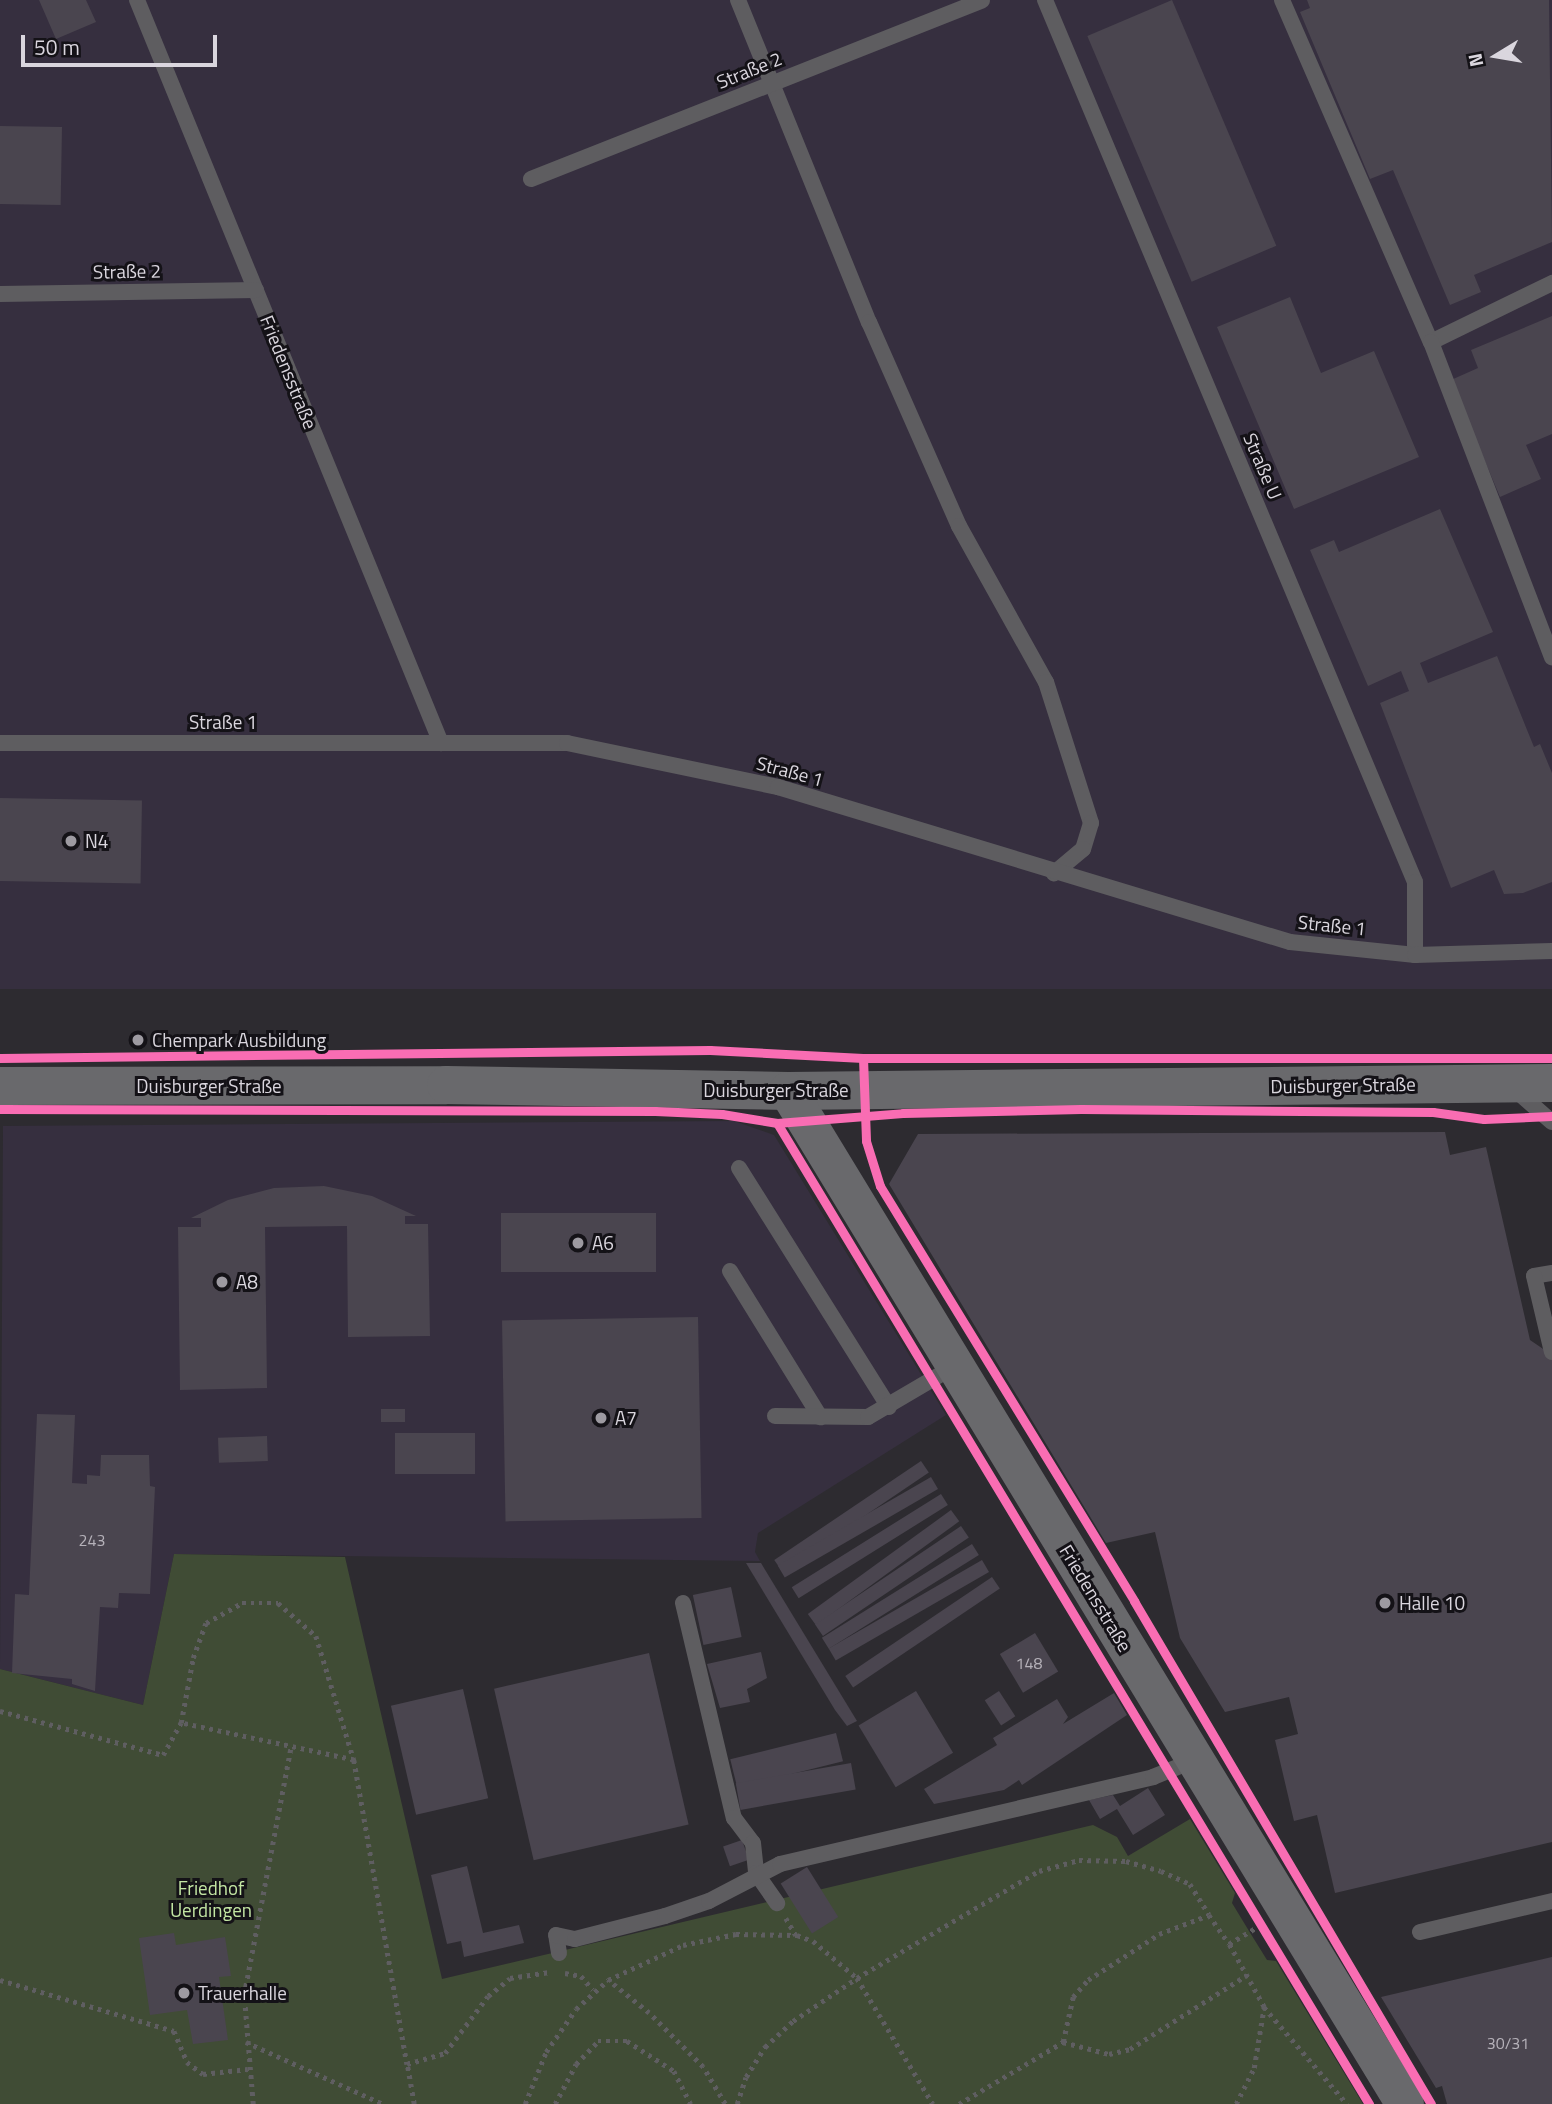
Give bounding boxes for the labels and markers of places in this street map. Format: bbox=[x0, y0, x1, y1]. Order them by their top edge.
place label: N4 bbox=[85, 830, 108, 852]
marker: N4 bbox=[63, 833, 79, 849]
place label: Chempark Ausbildung bbox=[152, 1029, 326, 1051]
marker: Chempark Ausbildung bbox=[130, 1032, 146, 1048]
place label: A6 bbox=[592, 1232, 614, 1254]
marker: A6 bbox=[570, 1235, 586, 1251]
place label: A8 bbox=[236, 1271, 258, 1293]
marker: A8 bbox=[214, 1274, 230, 1290]
place label: A7 bbox=[615, 1407, 637, 1429]
marker: A7 bbox=[593, 1410, 609, 1426]
place label: Halle 10 bbox=[1399, 1592, 1465, 1614]
marker: Halle 10 bbox=[1377, 1595, 1393, 1611]
place label: Trauerhalle bbox=[198, 1982, 287, 2004]
marker: Trauerhalle bbox=[176, 1985, 192, 2001]

